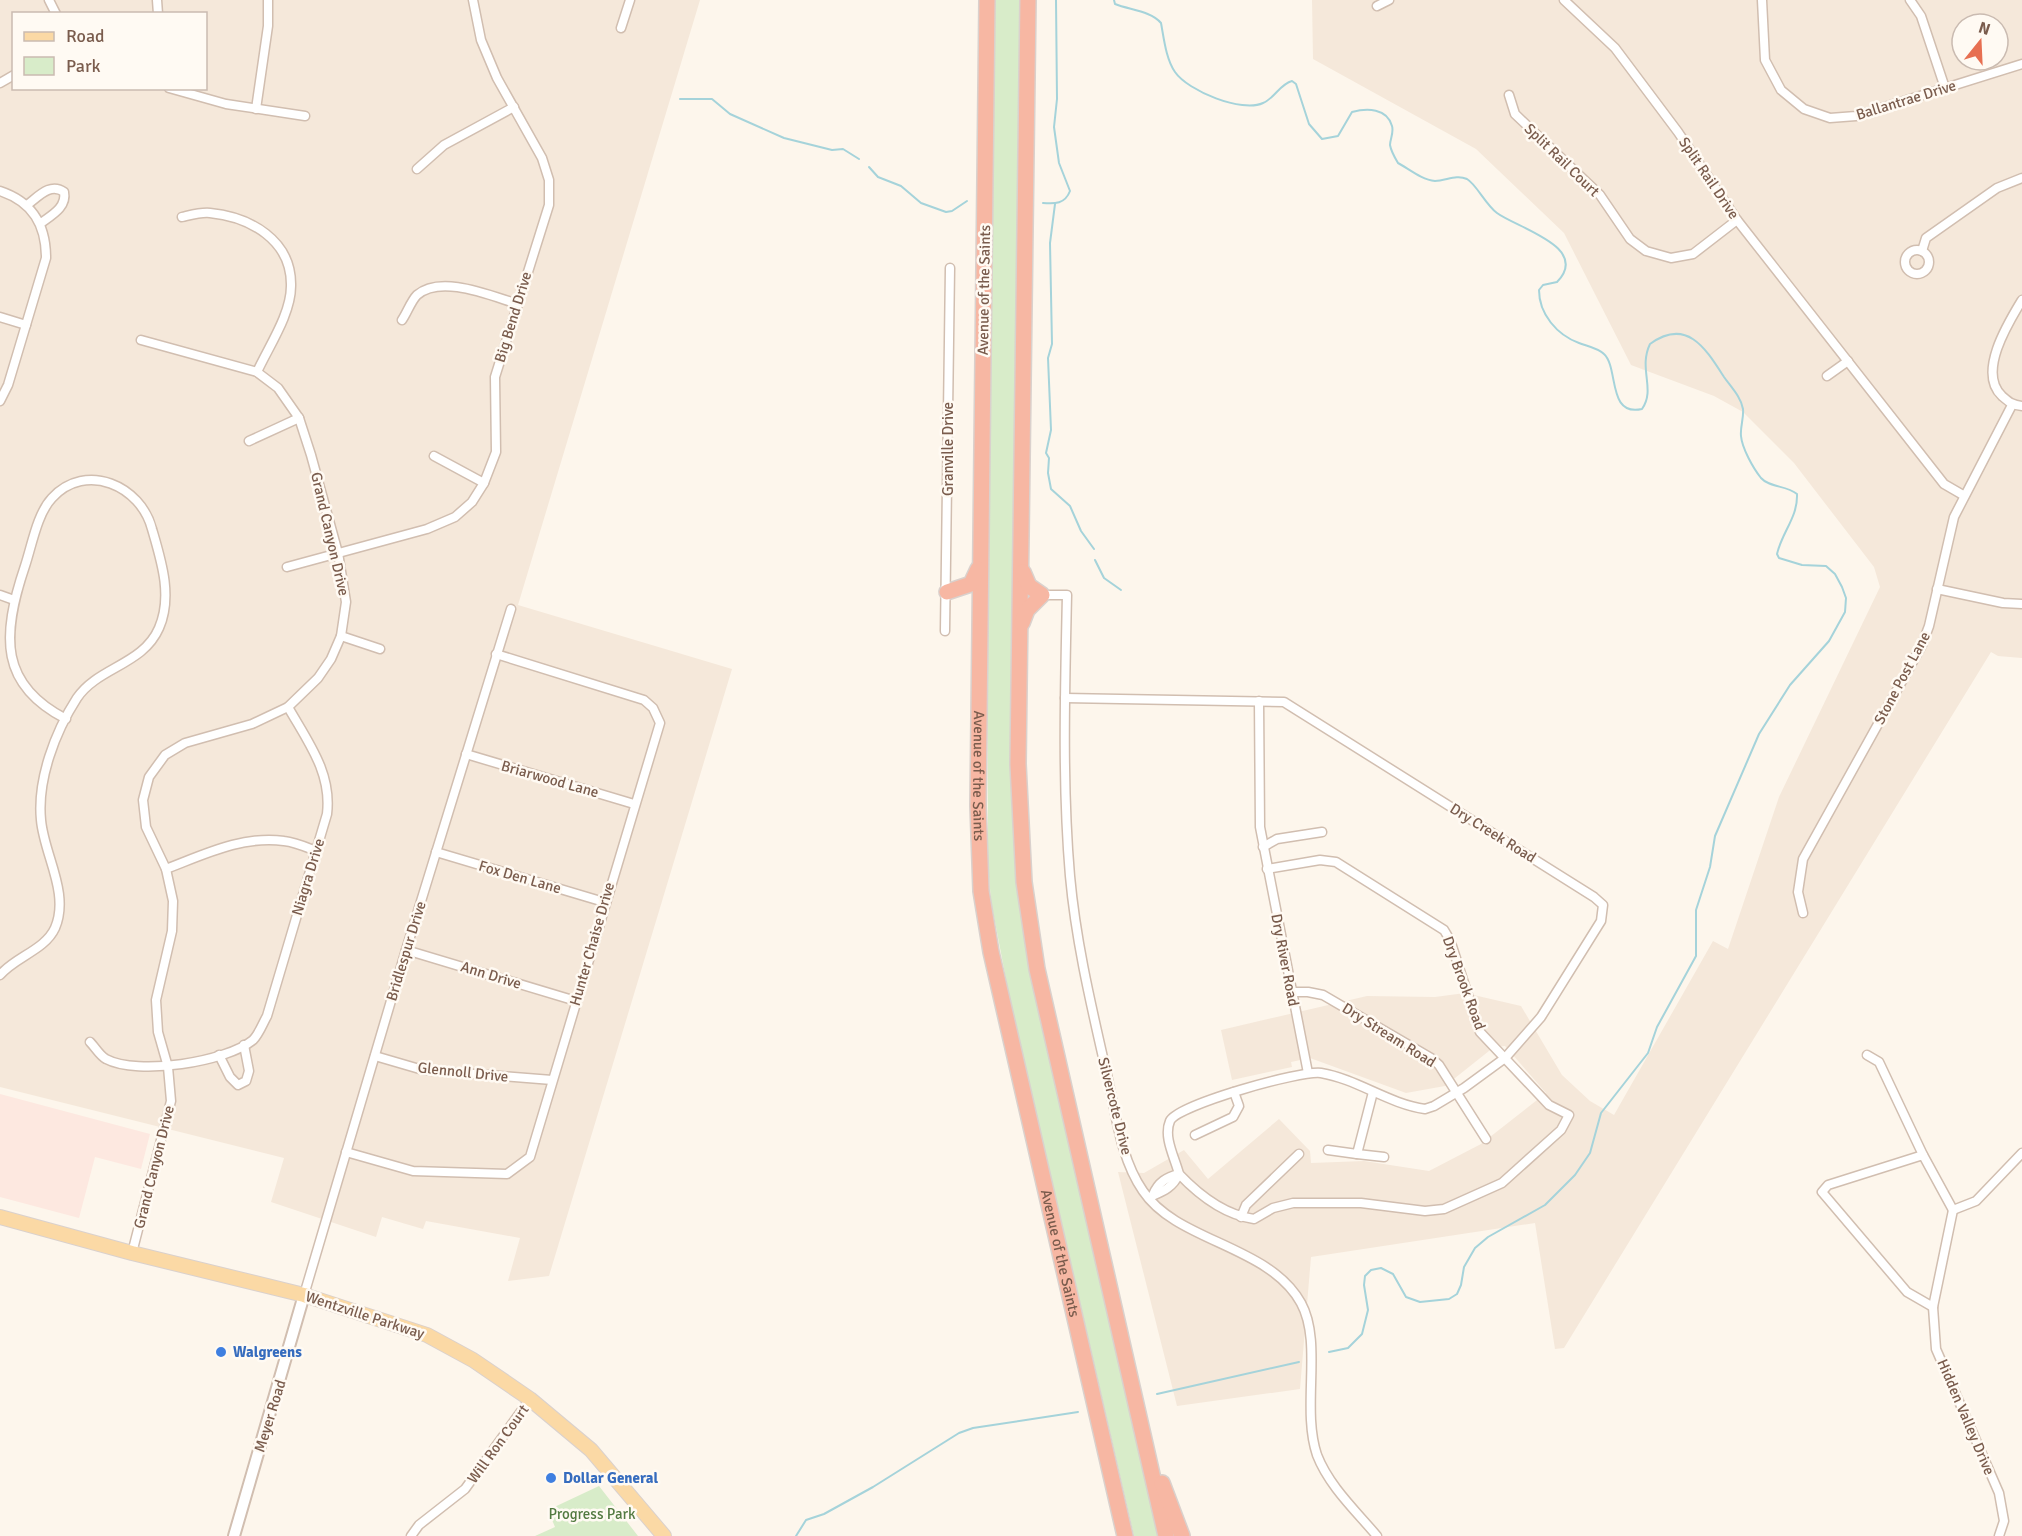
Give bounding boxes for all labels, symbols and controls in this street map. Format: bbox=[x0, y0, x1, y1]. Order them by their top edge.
legend bbox=[12, 12, 207, 90]
north arrow bbox=[1950, 12, 2010, 72]
text: N bbox=[1976, 17, 1993, 40]
text: Road bbox=[66, 25, 105, 47]
text: Park bbox=[66, 55, 101, 77]
street label: Ballantrae Drive bbox=[1854, 76, 1958, 124]
street label: Split Rail Court bbox=[1521, 120, 1603, 200]
street label: Split Rail Drive bbox=[1675, 134, 1743, 222]
street label: Avenue of the Saints bbox=[974, 224, 994, 355]
street label: Big Bend Drive bbox=[491, 269, 535, 365]
street label: Granville Drive bbox=[939, 402, 957, 496]
street label: Grand Canyon Drive bbox=[307, 470, 353, 598]
street label: Stone Post Lane bbox=[1870, 629, 1934, 727]
street label: Avenue of the Saints bbox=[969, 711, 988, 842]
street label: Briarwood Lane bbox=[499, 756, 601, 802]
street label: Dry Creek Road bbox=[1447, 799, 1539, 867]
street label: Niagra Drive bbox=[288, 836, 328, 918]
street label: Fox Den Lane bbox=[477, 857, 563, 897]
street label: Hunter Chaise Drive bbox=[566, 880, 618, 1008]
street label: Bridlespur Drive bbox=[382, 899, 430, 1003]
street label: Dry River Road bbox=[1267, 912, 1303, 1008]
street label: Dry Brook Road bbox=[1439, 934, 1489, 1032]
street label: Ann Drive bbox=[459, 957, 523, 993]
street label: Dry Stream Road bbox=[1339, 999, 1439, 1071]
street label: Silvercote Drive bbox=[1094, 1055, 1136, 1157]
street label: Glennoll Drive bbox=[417, 1058, 509, 1086]
street label: Grand Canyon Drive bbox=[130, 1104, 178, 1230]
street label: Avenue of the Saints bbox=[1037, 1188, 1084, 1319]
street label: Wentzville Parkway bbox=[303, 1287, 427, 1343]
place label: Walgreens bbox=[233, 1343, 302, 1361]
marker: Walgreens bbox=[214, 1345, 228, 1359]
street label: Hidden Valley Drive bbox=[1933, 1356, 1999, 1478]
street label: Meyer Road bbox=[250, 1378, 290, 1454]
street label: Will Ron Court bbox=[463, 1401, 533, 1487]
place label: Dollar General bbox=[563, 1469, 659, 1487]
marker: Dollar General bbox=[544, 1471, 558, 1485]
park label: Progress Park bbox=[548, 1505, 636, 1523]

